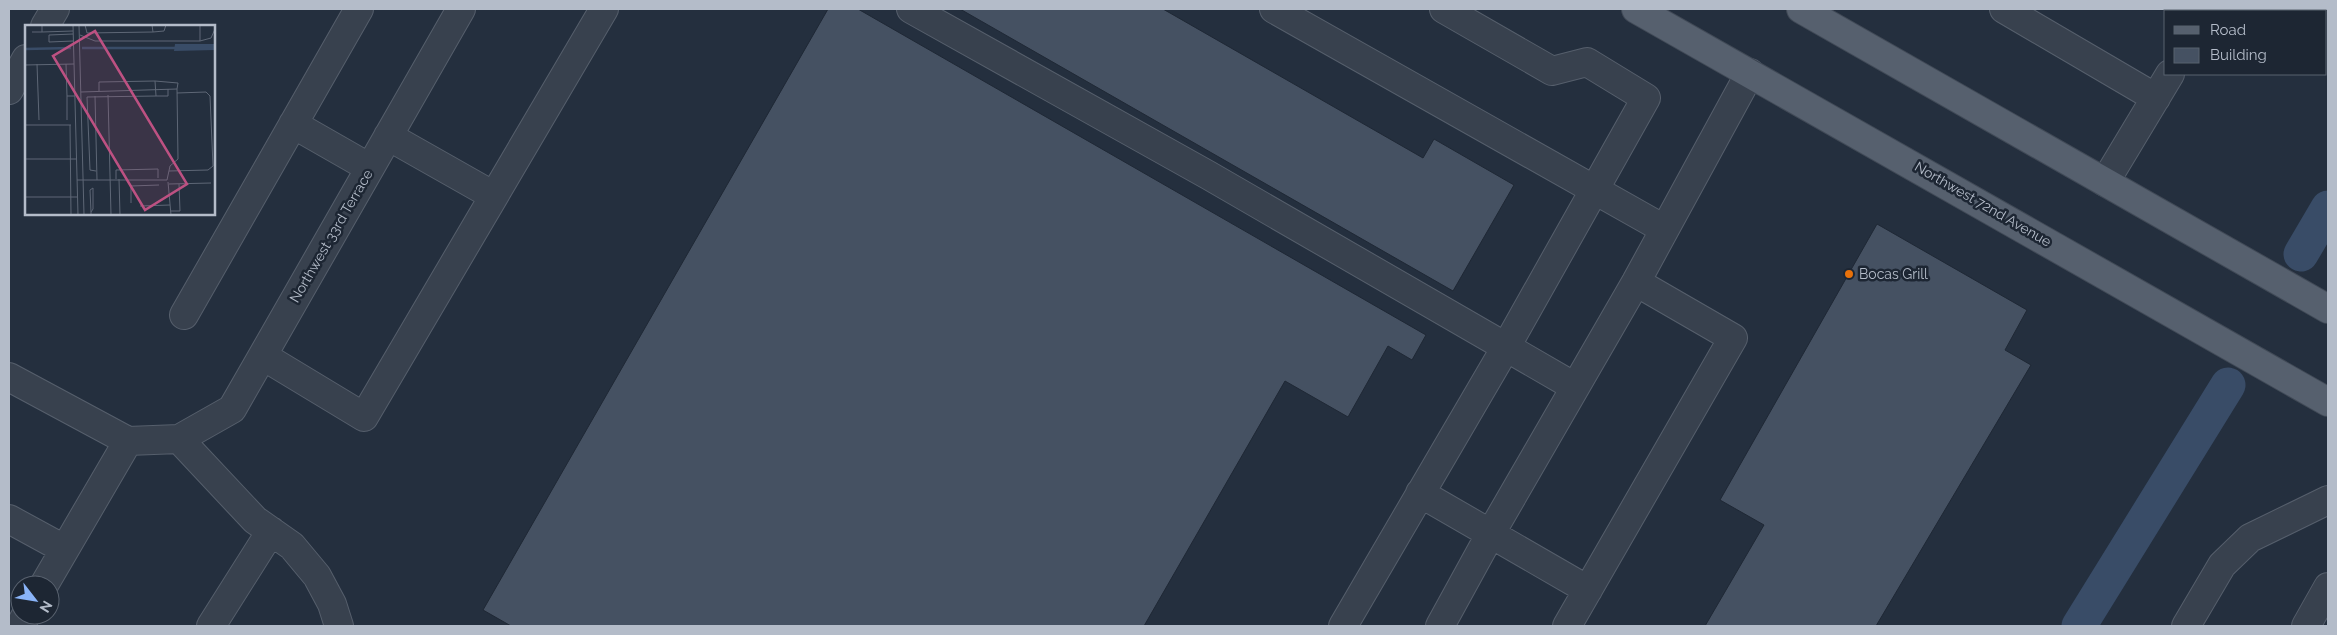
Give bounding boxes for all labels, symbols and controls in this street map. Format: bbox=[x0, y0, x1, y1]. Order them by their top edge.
legend bbox=[2164, 10, 2327, 75]
text: Road bbox=[2210, 21, 2246, 39]
inset map bbox=[25, 25, 215, 215]
text: Building bbox=[2210, 46, 2267, 64]
street label: Northwest 72nd Avenue bbox=[1912, 158, 2054, 250]
street label: Northwest 33rd Terrace bbox=[286, 167, 376, 305]
place label: Bocas Grill bbox=[1859, 266, 1928, 282]
marker: Bocas Grill bbox=[1843, 268, 1855, 280]
north arrow bbox=[10, 575, 60, 625]
text: N bbox=[37, 598, 56, 615]

